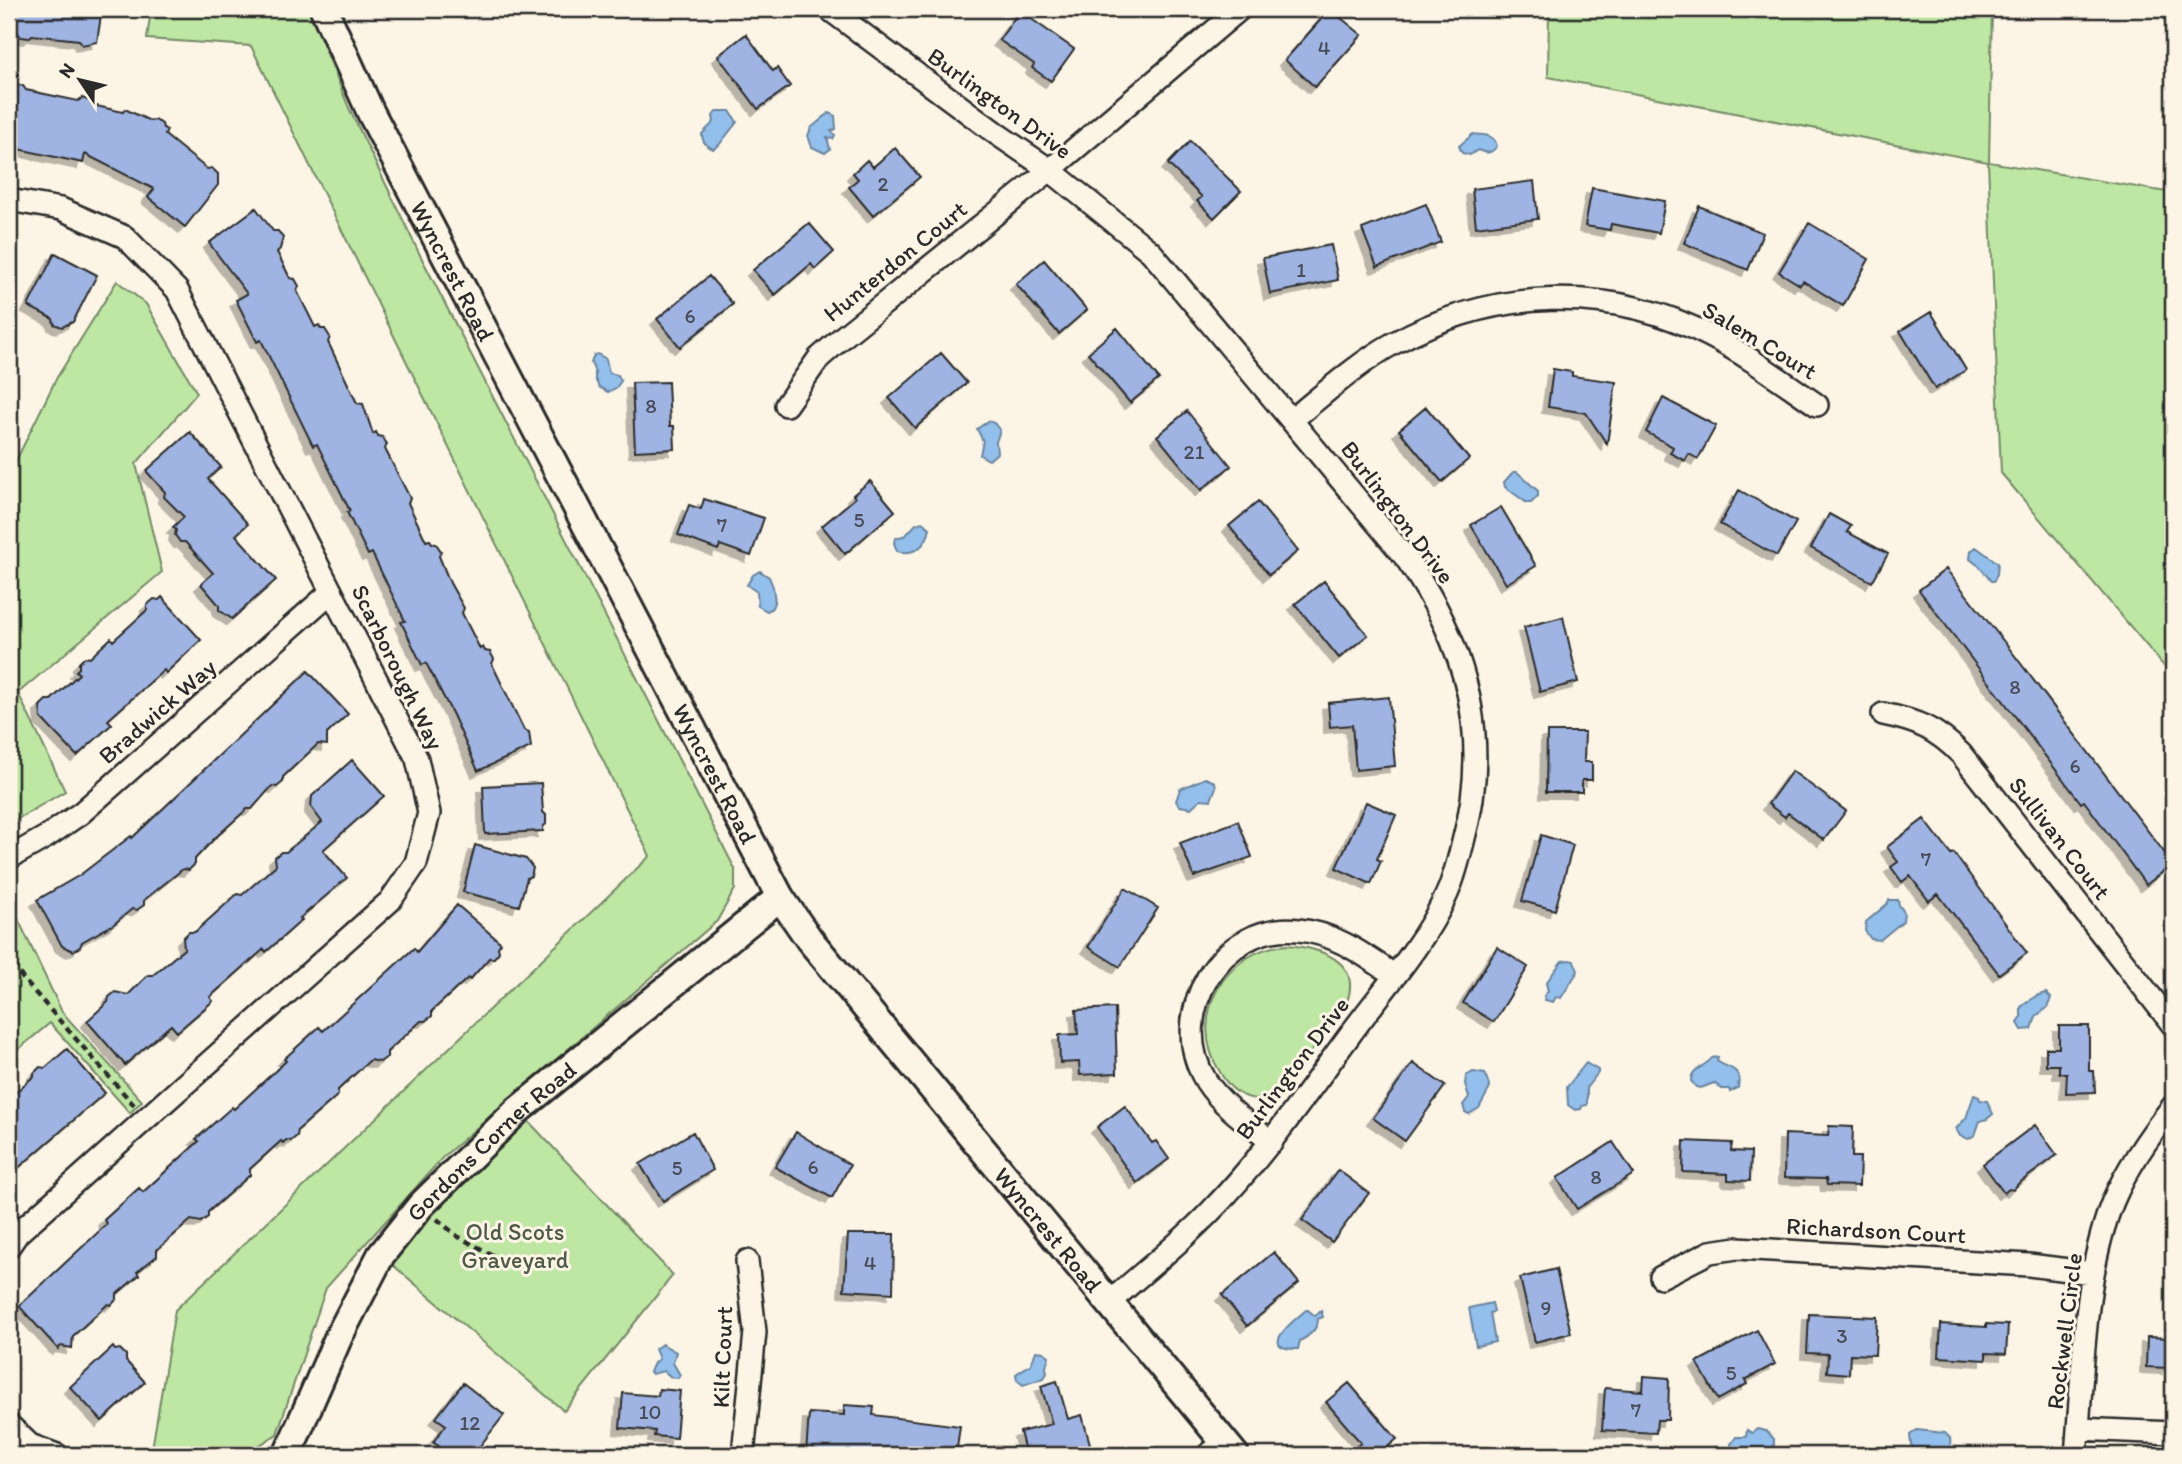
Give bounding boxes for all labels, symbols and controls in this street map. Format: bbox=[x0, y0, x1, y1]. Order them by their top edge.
house number: 4 bbox=[1318, 35, 1331, 60]
street label: Burlington Drive bbox=[922, 41, 1078, 165]
north arrow bbox=[46, 46, 116, 116]
text: N bbox=[53, 59, 80, 82]
house number: 2 bbox=[877, 171, 889, 196]
street label: Hunterdon Court bbox=[817, 194, 973, 328]
street label: Wyncrest Road bbox=[405, 196, 502, 346]
house number: 1 bbox=[1296, 257, 1306, 282]
street label: Salem Court bbox=[1698, 295, 1822, 385]
house number: 6 bbox=[684, 303, 696, 328]
house number: 8 bbox=[645, 393, 657, 418]
street label: Burlington Drive bbox=[1335, 435, 1461, 589]
house number: 21 bbox=[1184, 439, 1205, 464]
house number: 5 bbox=[853, 507, 865, 532]
house number: 7 bbox=[717, 512, 727, 537]
street label: Scarborough Way bbox=[346, 580, 450, 754]
street label: Bradwick Way bbox=[92, 652, 222, 770]
house number: 8 bbox=[2009, 674, 2021, 699]
street label: Wyncrest Road bbox=[667, 698, 764, 848]
house number: 6 bbox=[2069, 753, 2081, 778]
street label: Sullivan Court bbox=[2003, 771, 2117, 905]
house number: 7 bbox=[1921, 846, 1931, 871]
street label: Burlington Drive bbox=[1229, 991, 1355, 1145]
street label: Gordons Corner Road bbox=[400, 1054, 582, 1227]
house number: 6 bbox=[807, 1154, 819, 1179]
house number: 5 bbox=[671, 1155, 683, 1180]
street label: Wyncrest Road bbox=[988, 1161, 1109, 1298]
house number: 8 bbox=[1590, 1164, 1602, 1189]
street label: Richardson Court bbox=[1785, 1211, 1967, 1249]
park label: Old Scots Graveyard bbox=[461, 1217, 569, 1274]
house number: 4 bbox=[864, 1250, 877, 1275]
street label: Rockwell Circle bbox=[2040, 1251, 2088, 1411]
house number: 9 bbox=[1541, 1295, 1551, 1320]
street label: Kilt Court bbox=[706, 1305, 738, 1409]
house number: 3 bbox=[1836, 1323, 1848, 1348]
house number: 5 bbox=[1725, 1360, 1737, 1385]
house number: 7 bbox=[1631, 1397, 1641, 1422]
house number: 10 bbox=[639, 1399, 661, 1424]
house number: 12 bbox=[460, 1410, 480, 1435]

